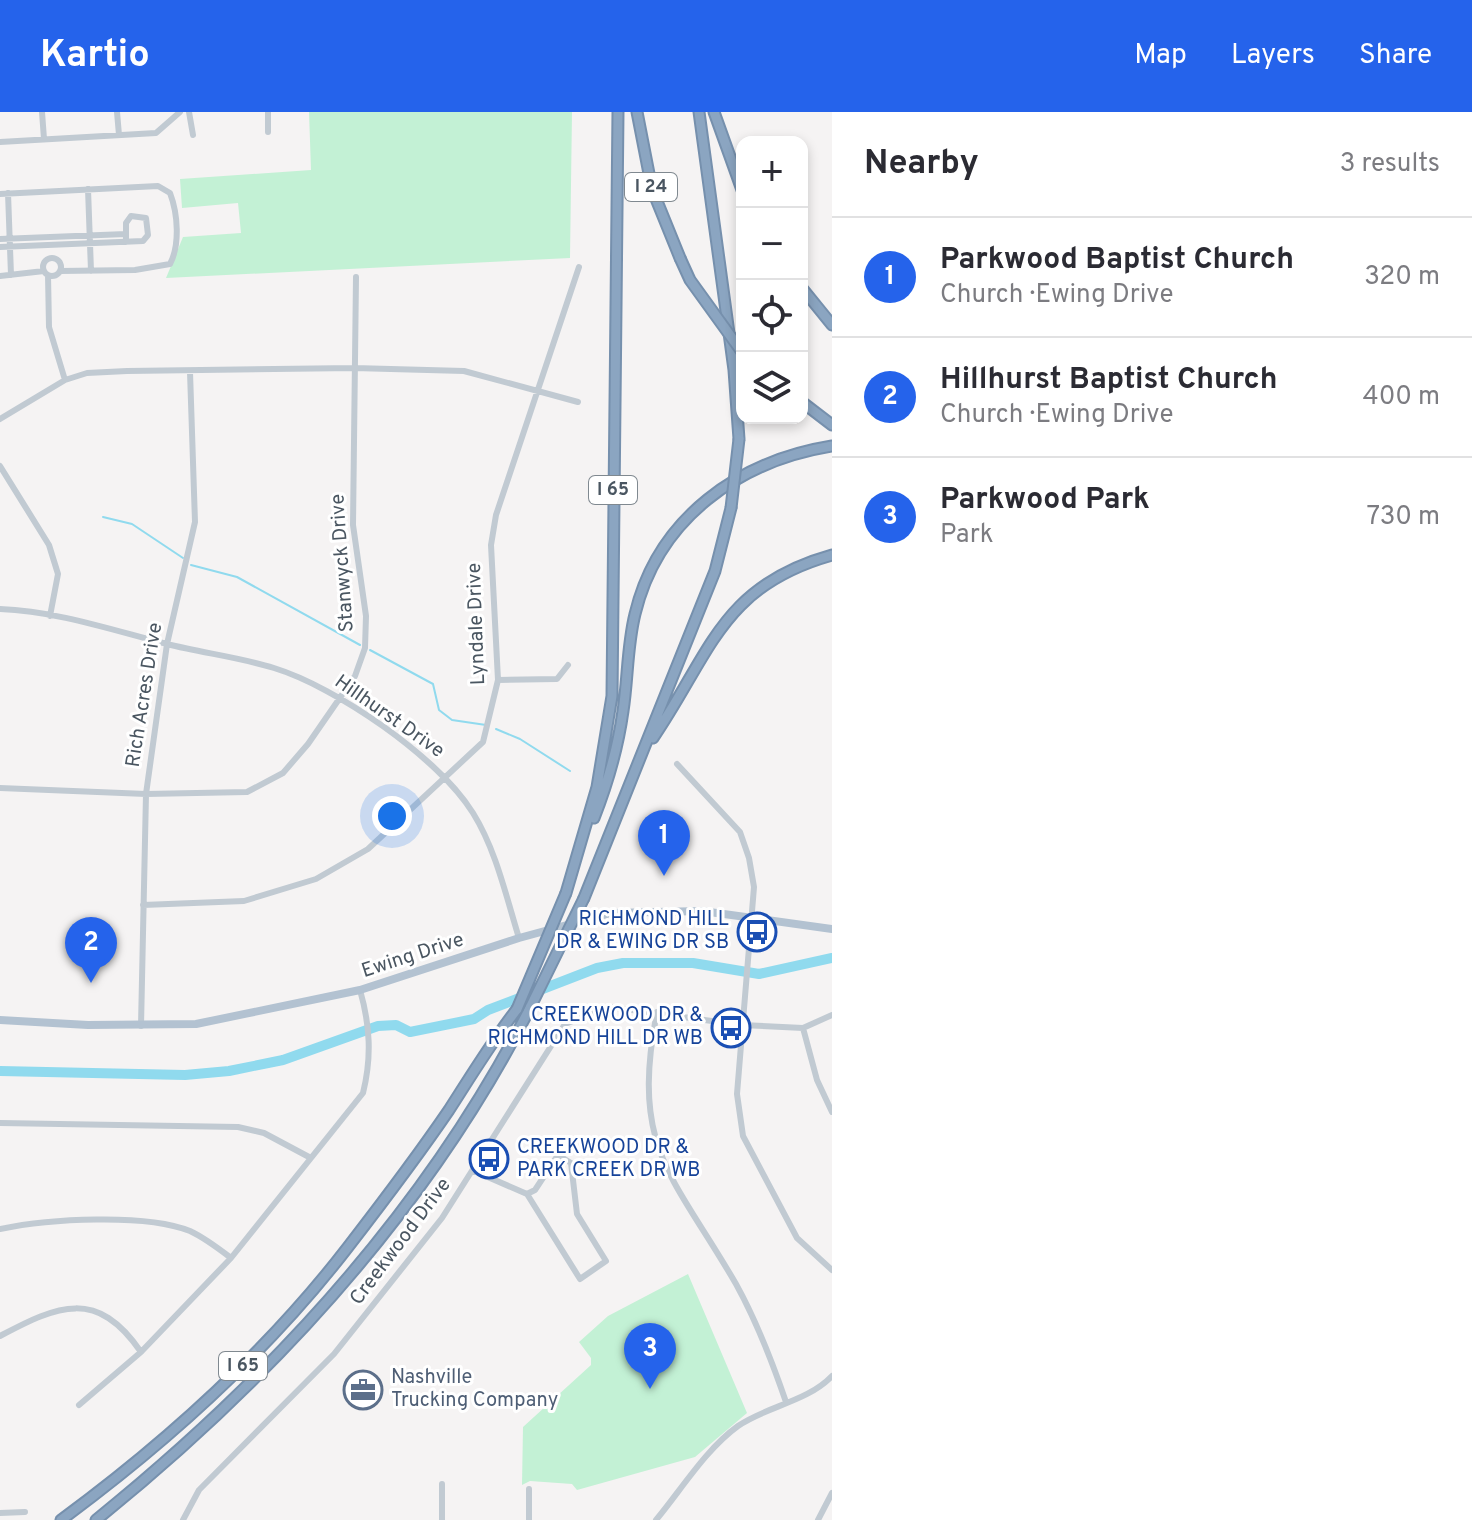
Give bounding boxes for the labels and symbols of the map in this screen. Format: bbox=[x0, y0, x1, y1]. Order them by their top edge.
road number: I 24 bbox=[625, 173, 677, 201]
road number: I 65 bbox=[589, 476, 637, 504]
street label: Stanwyck Drive bbox=[325, 493, 361, 633]
street label: Lyndale Drive bbox=[462, 562, 492, 686]
street label: Rich Acres Drive bbox=[121, 621, 169, 769]
street label: Hillhurst Drive bbox=[329, 669, 449, 765]
your location bbox=[372, 796, 412, 836]
pin: 1 bbox=[638, 810, 690, 876]
place label: RICHMOND HILL DR & EWING DR SB bbox=[556, 907, 729, 956]
bus stop icon: RICHMOND HILL DR & EWING DR SB bbox=[736, 911, 778, 953]
pin: 2 bbox=[65, 917, 117, 983]
street label: Ewing Drive bbox=[359, 927, 467, 985]
place label: CREEKWOOD DR & RICHMOND HILL DR WB bbox=[487, 1003, 703, 1052]
bus stop icon: CREEKWOOD DR & RICHMOND HILL DR WB bbox=[710, 1007, 752, 1049]
place label: CREEKWOOD DR & PARK CREEK DR WB bbox=[517, 1135, 700, 1184]
bus stop icon: CREEKWOOD DR & PARK CREEK DR WB bbox=[468, 1138, 510, 1180]
street label: Creekwood Drive bbox=[345, 1173, 457, 1311]
pin: 3 bbox=[624, 1323, 676, 1389]
road number: I 65 bbox=[219, 1352, 267, 1380]
place label: Nashville Trucking Company bbox=[391, 1365, 558, 1414]
office icon: Nashville Trucking Company bbox=[342, 1369, 384, 1411]

